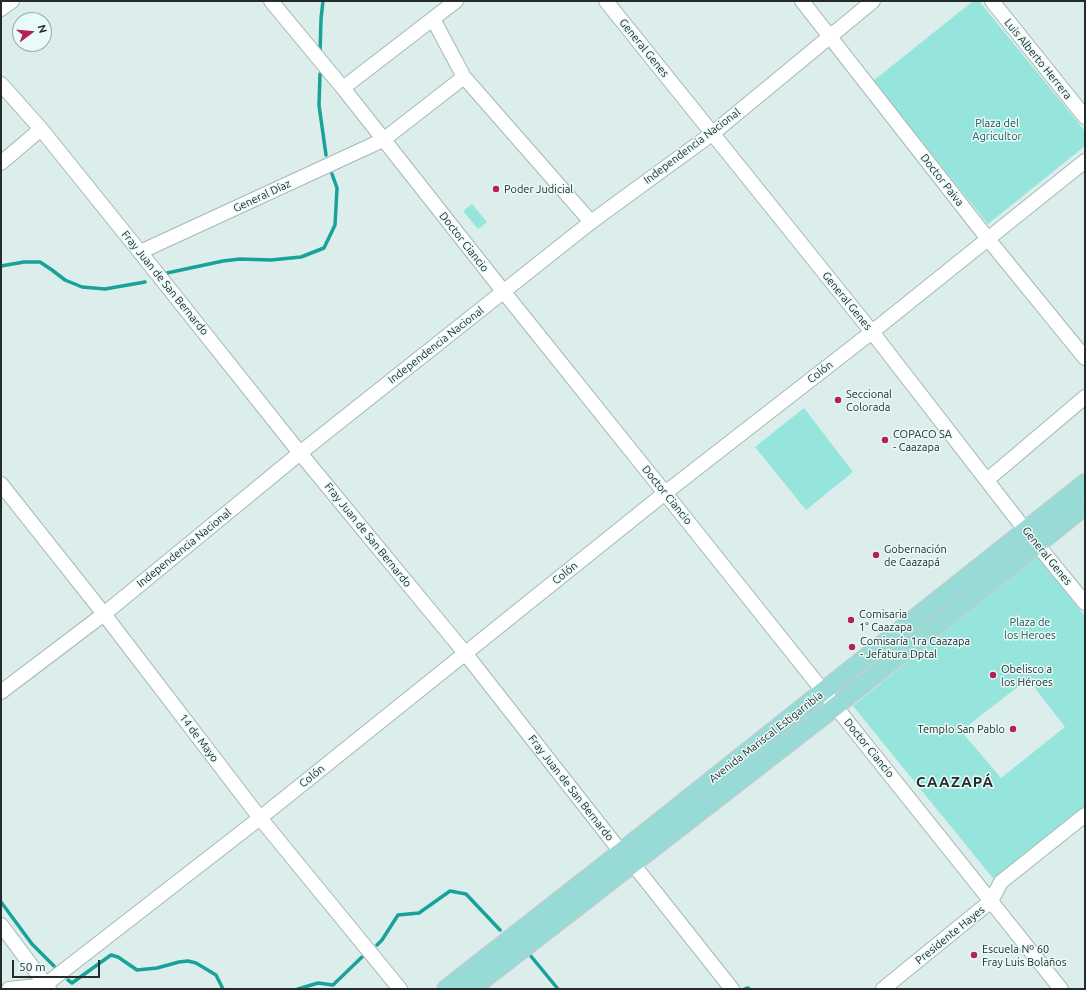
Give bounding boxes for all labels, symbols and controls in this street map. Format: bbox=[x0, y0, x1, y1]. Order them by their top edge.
north arrow bbox=[12, 12, 52, 52]
street label: General Genes bbox=[616, 16, 672, 80]
street label: Luis Alberto Herrera bbox=[1001, 16, 1075, 102]
text: N bbox=[36, 23, 49, 35]
street label: Independencia Nacional bbox=[641, 105, 743, 187]
park label: Plaza del Agricultor bbox=[972, 116, 1022, 142]
street label: Doctor Paiva bbox=[918, 151, 966, 209]
street label: General Díaz bbox=[231, 177, 293, 215]
place label: Poder Judicial bbox=[504, 182, 573, 196]
marker: Poder Judicial bbox=[491, 184, 501, 194]
street label: Doctor Ciancio bbox=[437, 209, 491, 275]
street label: Fray Juan de San Bernardo bbox=[119, 228, 211, 338]
street label: General Genes bbox=[819, 269, 875, 333]
street label: Independencia Nacional bbox=[386, 304, 486, 386]
street label: Colón bbox=[805, 358, 835, 386]
place label: Seccional Colorada bbox=[846, 387, 892, 413]
marker: Seccional Colorada bbox=[833, 395, 843, 405]
place label: COPACO SA - Caazapa bbox=[893, 427, 952, 453]
marker: COPACO SA - Caazapa bbox=[880, 435, 890, 445]
street label: Doctor Ciancio bbox=[639, 463, 695, 527]
street label: Fray Juan de San Bernardo bbox=[322, 480, 414, 590]
street label: Independencia Nacional bbox=[134, 506, 234, 590]
street label: General Genes bbox=[1019, 524, 1075, 588]
place label: Gobernación de Caazapá bbox=[884, 542, 947, 568]
marker: Gobernación de Caazapá bbox=[871, 550, 881, 560]
street label: Colón bbox=[550, 559, 580, 587]
place label: Comisaria 1° Caazapa bbox=[859, 607, 912, 633]
marker: Comisaria 1° Caazapa bbox=[846, 615, 856, 625]
park label: Plaza de los Heroes bbox=[1004, 615, 1056, 641]
place label: Comisaría 1ra Caazapa - Jefatura Dptal bbox=[860, 634, 970, 660]
marker: Comisaría 1ra Caazapa - Jefatura Dptal bbox=[847, 642, 857, 652]
place label: Obelisco a los Héroes bbox=[1001, 662, 1053, 688]
marker: Obelisco a los Héroes bbox=[988, 670, 998, 680]
street label: Avenida Mariscal Estigarribia bbox=[707, 689, 825, 785]
street label: 14 de Mayo bbox=[177, 711, 221, 765]
street label: Doctor Ciancio bbox=[841, 716, 897, 780]
place label: Templo San Pablo bbox=[917, 722, 1005, 736]
marker: Templo San Pablo bbox=[1008, 724, 1018, 734]
street label: Fray Juan de San Bernardo bbox=[526, 732, 616, 844]
street label: Colón bbox=[297, 762, 327, 790]
district label: CAAZAPÁ bbox=[916, 773, 994, 791]
street label: Presidente Hayes bbox=[913, 903, 987, 967]
place label: Escuela Nº 60 Fray Luis Bolaños bbox=[982, 942, 1067, 968]
marker: Escuela Nº 60 Fray Luis Bolaños bbox=[969, 950, 979, 960]
scale bar bbox=[14, 952, 102, 978]
text: 50 m bbox=[19, 960, 46, 973]

